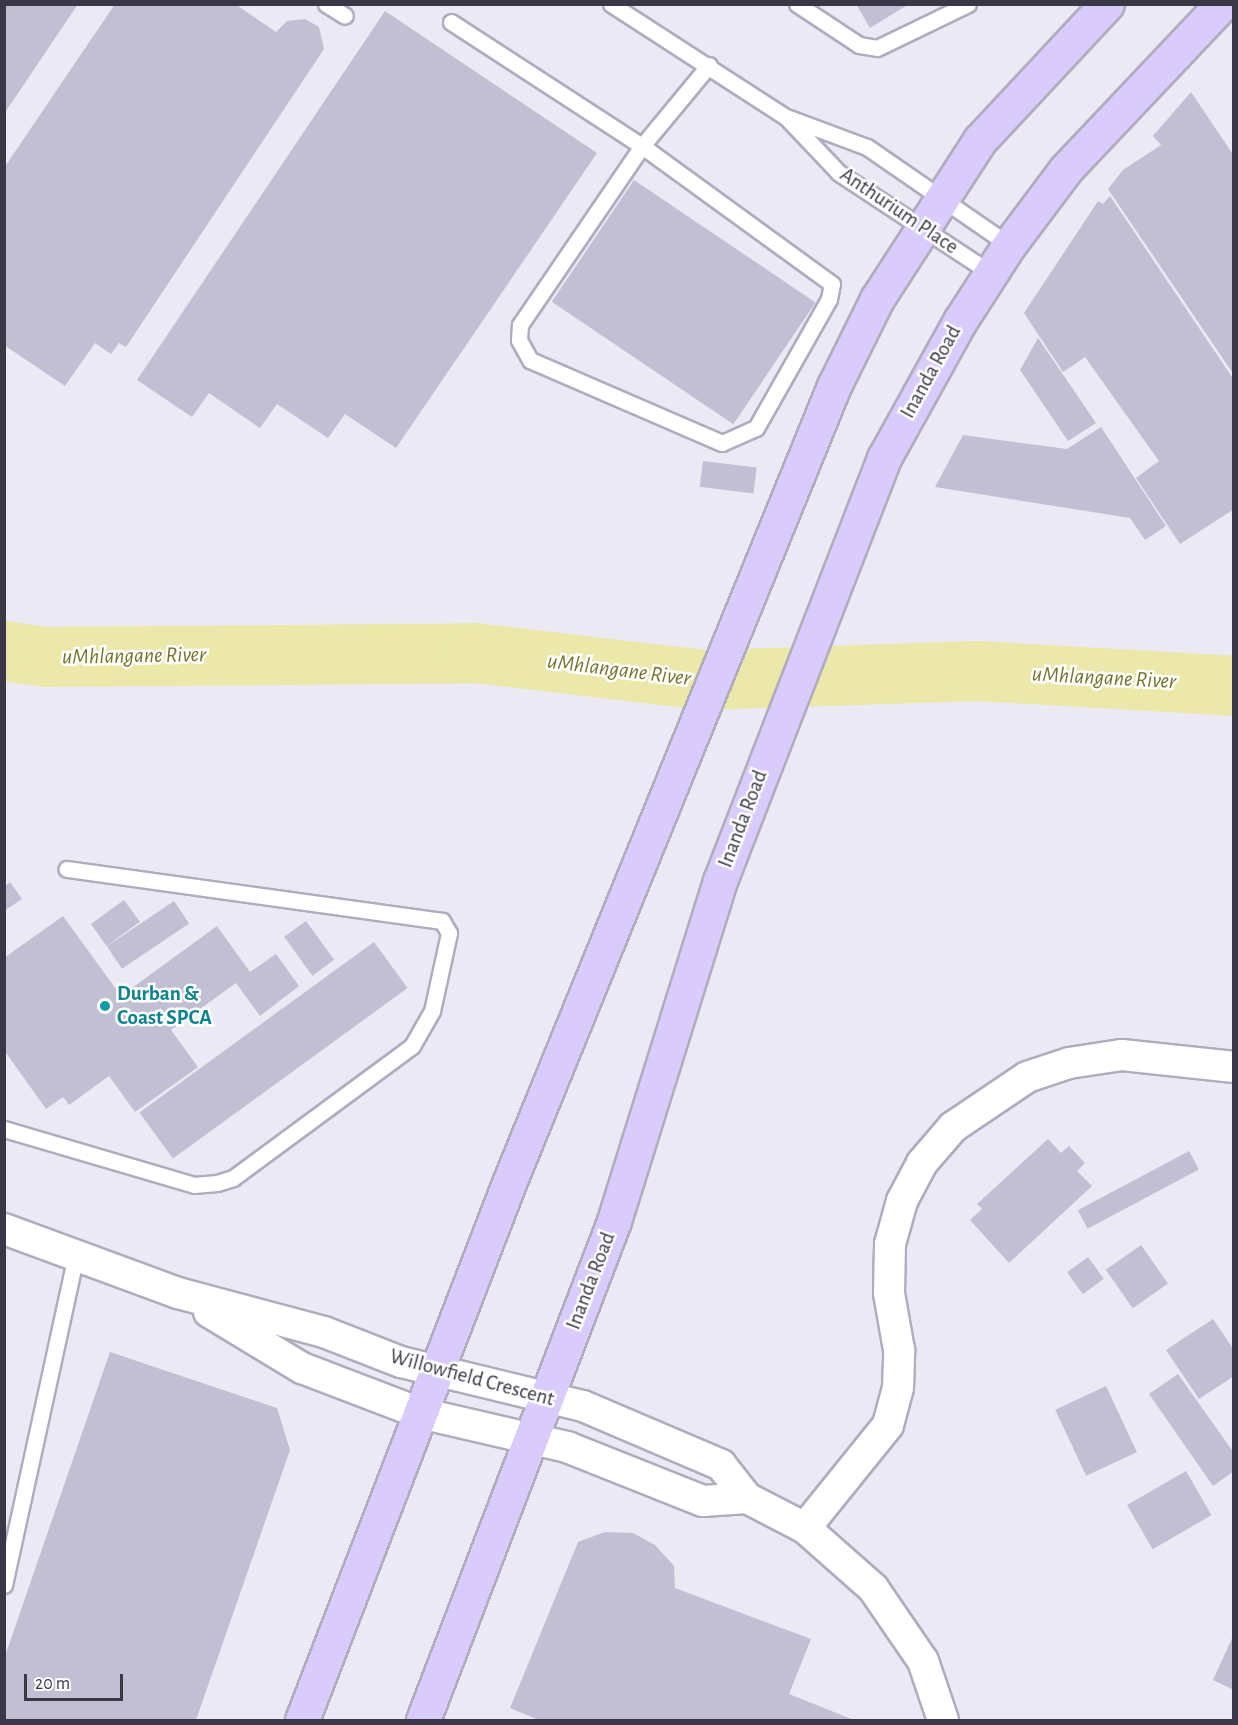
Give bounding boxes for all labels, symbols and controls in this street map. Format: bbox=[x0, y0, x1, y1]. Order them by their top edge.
street label: Anthurium Place bbox=[835, 162, 963, 260]
street label: Inanda Road bbox=[895, 321, 967, 423]
water label: uMhlangane River bbox=[62, 642, 206, 670]
water label: uMhlangane River bbox=[546, 648, 692, 692]
water label: uMhlangane River bbox=[1031, 661, 1177, 695]
street label: Inanda Road bbox=[713, 767, 773, 871]
place label: Durban & Coast SPCA bbox=[117, 981, 212, 1031]
marker: Durban & Coast SPCA bbox=[98, 999, 112, 1013]
street label: Inanda Road bbox=[561, 1229, 621, 1333]
street label: Willowfield Crescent bbox=[387, 1344, 557, 1412]
scale bar bbox=[27, 1662, 126, 1700]
text: 20 m bbox=[35, 1675, 70, 1693]

